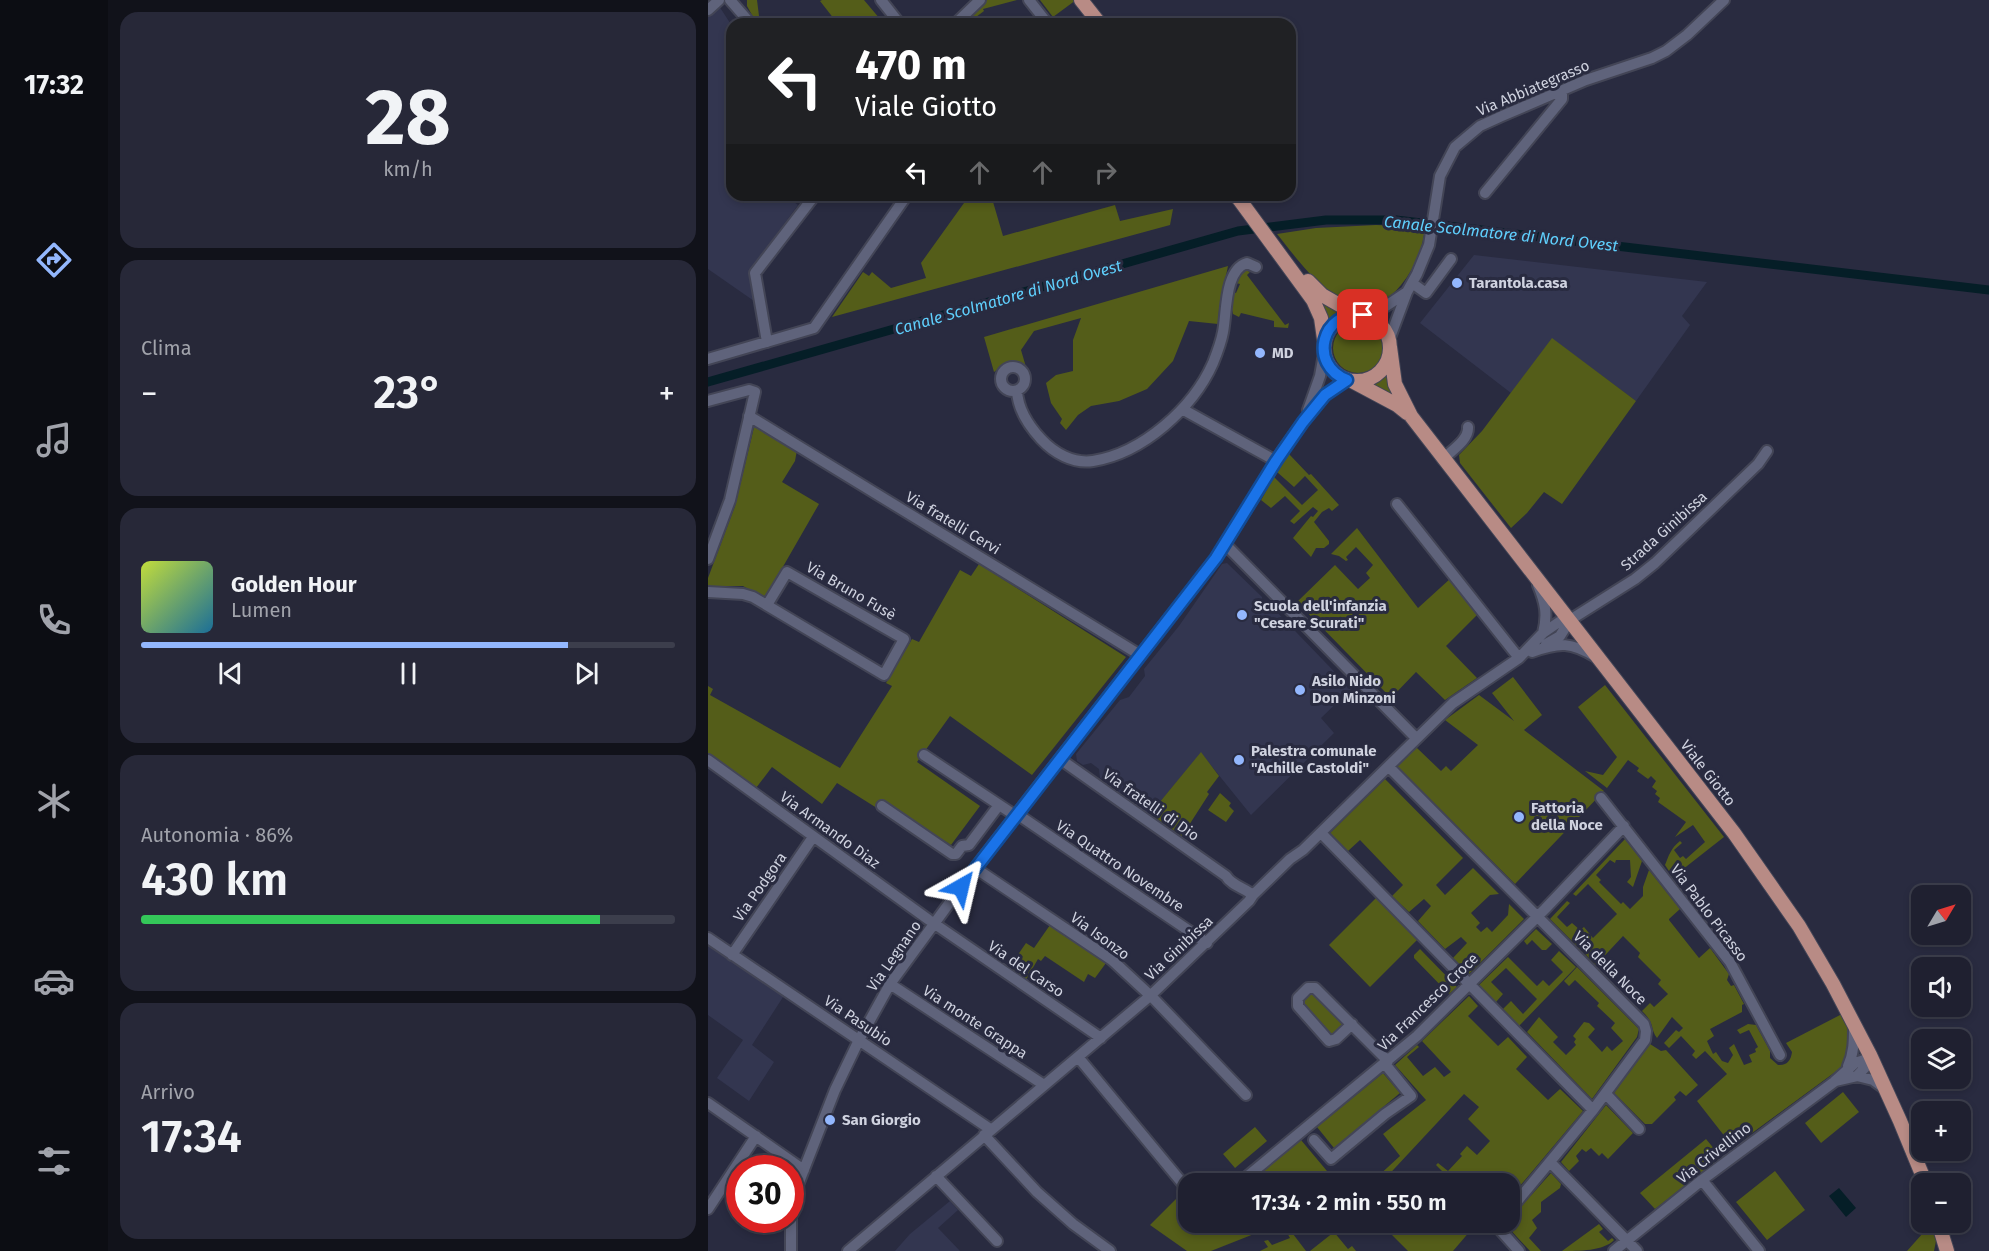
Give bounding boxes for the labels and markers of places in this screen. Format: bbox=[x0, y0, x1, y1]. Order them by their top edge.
place label: Tarantola.casa bbox=[1469, 274, 1568, 292]
marker: Tarantola.casa bbox=[1450, 276, 1464, 290]
pin bbox=[1337, 289, 1388, 340]
place label: MD bbox=[1272, 344, 1294, 362]
marker: MD bbox=[1253, 346, 1267, 360]
place label: Scuola dell'infanzia "Cesare Scurati" bbox=[1254, 597, 1387, 632]
marker: Scuola dell'infanzia "Cesare Scurati" bbox=[1235, 608, 1249, 622]
place label: Asilo Nido Don Minzoni bbox=[1311, 672, 1396, 707]
marker: Asilo Nido Don Minzoni bbox=[1293, 683, 1307, 697]
place label: Palestra comunale "Achille Castoldi" bbox=[1251, 742, 1377, 777]
marker: Palestra comunale "Achille Castoldi" bbox=[1232, 753, 1246, 767]
place label: Fattoria della Noce bbox=[1531, 799, 1603, 834]
marker: Fattoria della Noce bbox=[1512, 810, 1526, 824]
place label: San Giorgio bbox=[842, 1111, 921, 1129]
marker: San Giorgio bbox=[823, 1113, 837, 1127]

